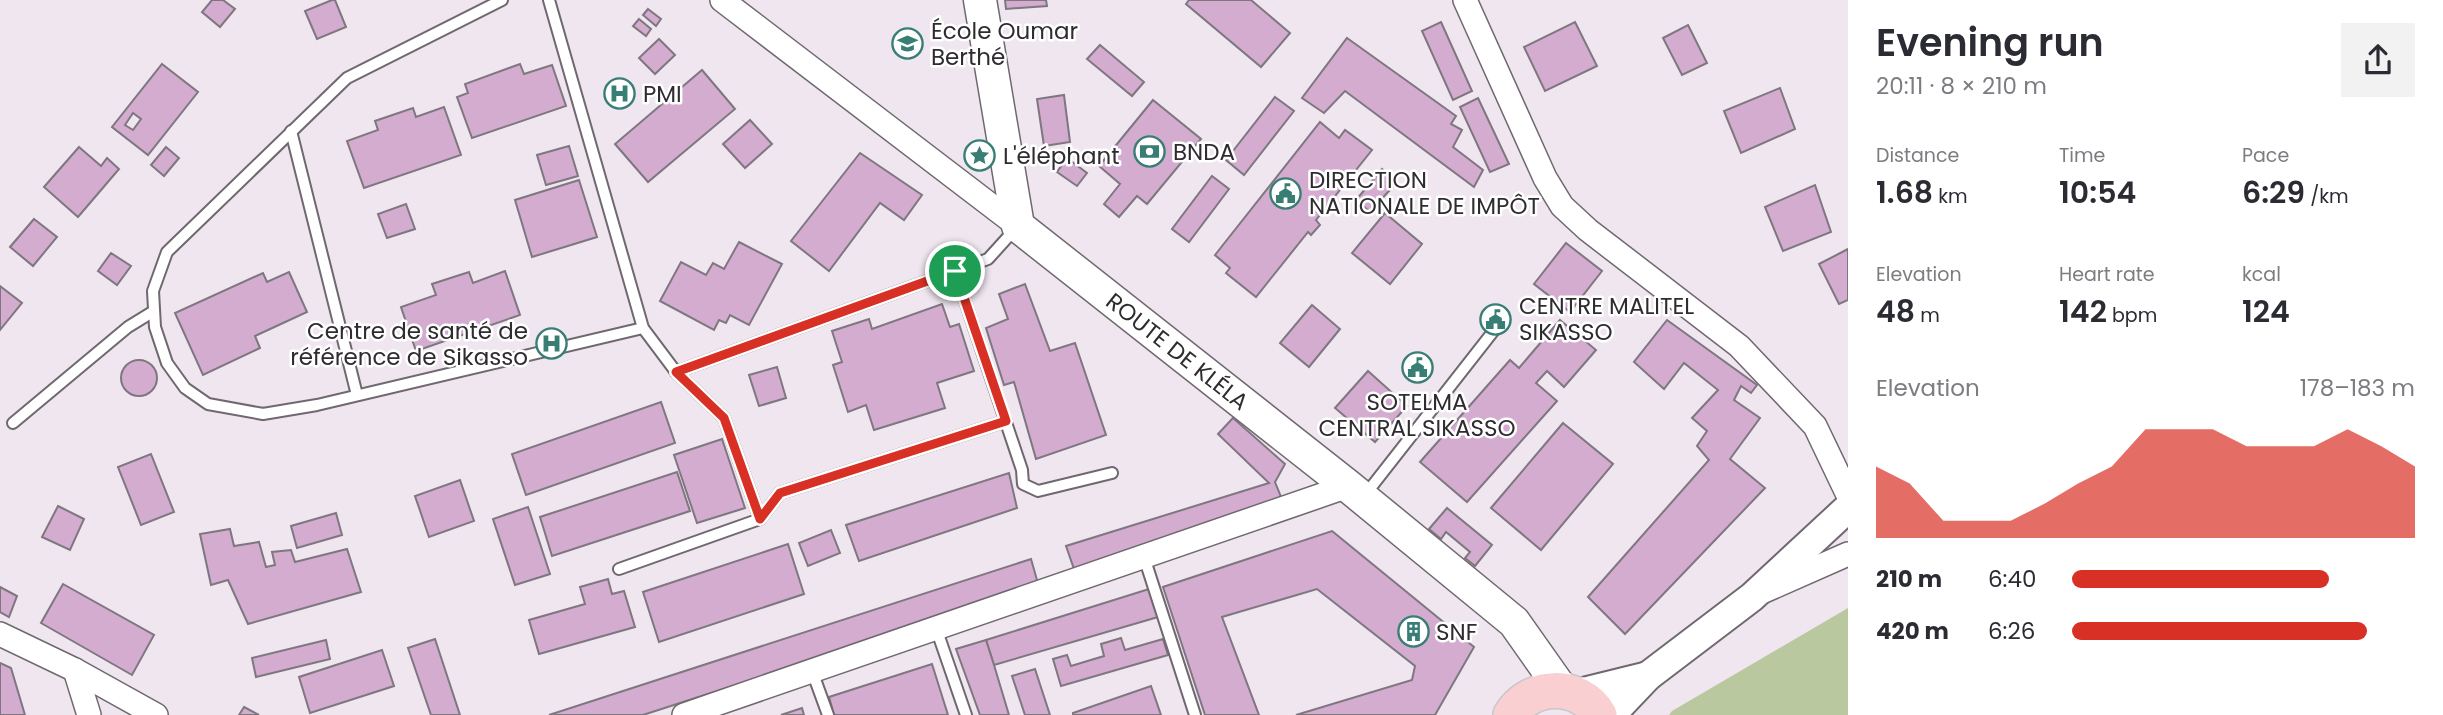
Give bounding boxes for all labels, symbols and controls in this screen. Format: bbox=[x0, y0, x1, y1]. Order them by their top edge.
place label: École Oumar Berthé bbox=[931, 15, 1078, 73]
text: Evening run bbox=[1876, 16, 2104, 69]
button: share bbox=[2341, 23, 2415, 97]
school or university icon: École Oumar Berthé bbox=[891, 27, 925, 61]
text: 20:11 · 8 × 210 m bbox=[1876, 70, 2047, 102]
hospital icon: PMI bbox=[603, 77, 637, 111]
place label: PMI bbox=[643, 78, 682, 110]
bank icon: BNDA bbox=[1133, 135, 1167, 169]
place label: BNDA bbox=[1173, 136, 1235, 168]
place icon: L'éléphant bbox=[963, 139, 997, 173]
place label: L'éléphant bbox=[1003, 140, 1120, 172]
text: Distance bbox=[1876, 142, 1959, 169]
text: Time bbox=[2059, 142, 2105, 169]
text: Pace bbox=[2242, 142, 2289, 169]
place label: DIRECTION NATIONALE DE IMPÔT bbox=[1309, 164, 1540, 222]
text: 1.68 bbox=[1876, 171, 1933, 214]
text: 10:54 bbox=[2059, 171, 2136, 214]
text: 6:29 bbox=[2242, 171, 2305, 214]
public building icon: DIRECTION NATIONALE DE IMPÔT bbox=[1269, 176, 1303, 210]
text: km bbox=[1933, 183, 1968, 210]
text: /km bbox=[2305, 183, 2349, 210]
pin bbox=[925, 241, 985, 301]
icon: arrive bbox=[936, 252, 974, 290]
text: Elevation bbox=[1876, 261, 1962, 288]
text: Heart rate bbox=[2059, 261, 2154, 288]
text: kcal bbox=[2242, 261, 2281, 288]
street label: ROUTE DE KLÉLA bbox=[1099, 285, 1255, 418]
place label: CENTRE MALITEL SIKASSO bbox=[1519, 290, 1694, 348]
text: 48 bbox=[1876, 290, 1915, 333]
text: 142 bbox=[2059, 290, 2107, 333]
text: 124 bbox=[2242, 290, 2290, 333]
public building icon: CENTRE MALITEL SIKASSO bbox=[1479, 302, 1513, 336]
text: m bbox=[1915, 302, 1940, 329]
text: bpm bbox=[2107, 302, 2157, 329]
place label: Centre de santé de référence de Sikasso bbox=[290, 315, 528, 373]
hospital icon: Centre de santé de référence de Sikasso bbox=[534, 327, 568, 361]
public building icon: SOTELMA CENTRAL SIKASSO bbox=[1400, 351, 1434, 385]
text: Elevation bbox=[1876, 372, 1980, 404]
text: 178–183 m bbox=[2300, 372, 2415, 404]
place label: SOTELMA CENTRAL SIKASSO bbox=[1318, 386, 1516, 444]
text: 210 m bbox=[1876, 563, 1942, 595]
text: 6:40 bbox=[1988, 563, 2036, 595]
building icon: SNF bbox=[1396, 615, 1430, 649]
text: 420 m bbox=[1876, 615, 1949, 647]
text: 6:26 bbox=[1988, 615, 2035, 647]
place label: SNF bbox=[1436, 616, 1477, 648]

